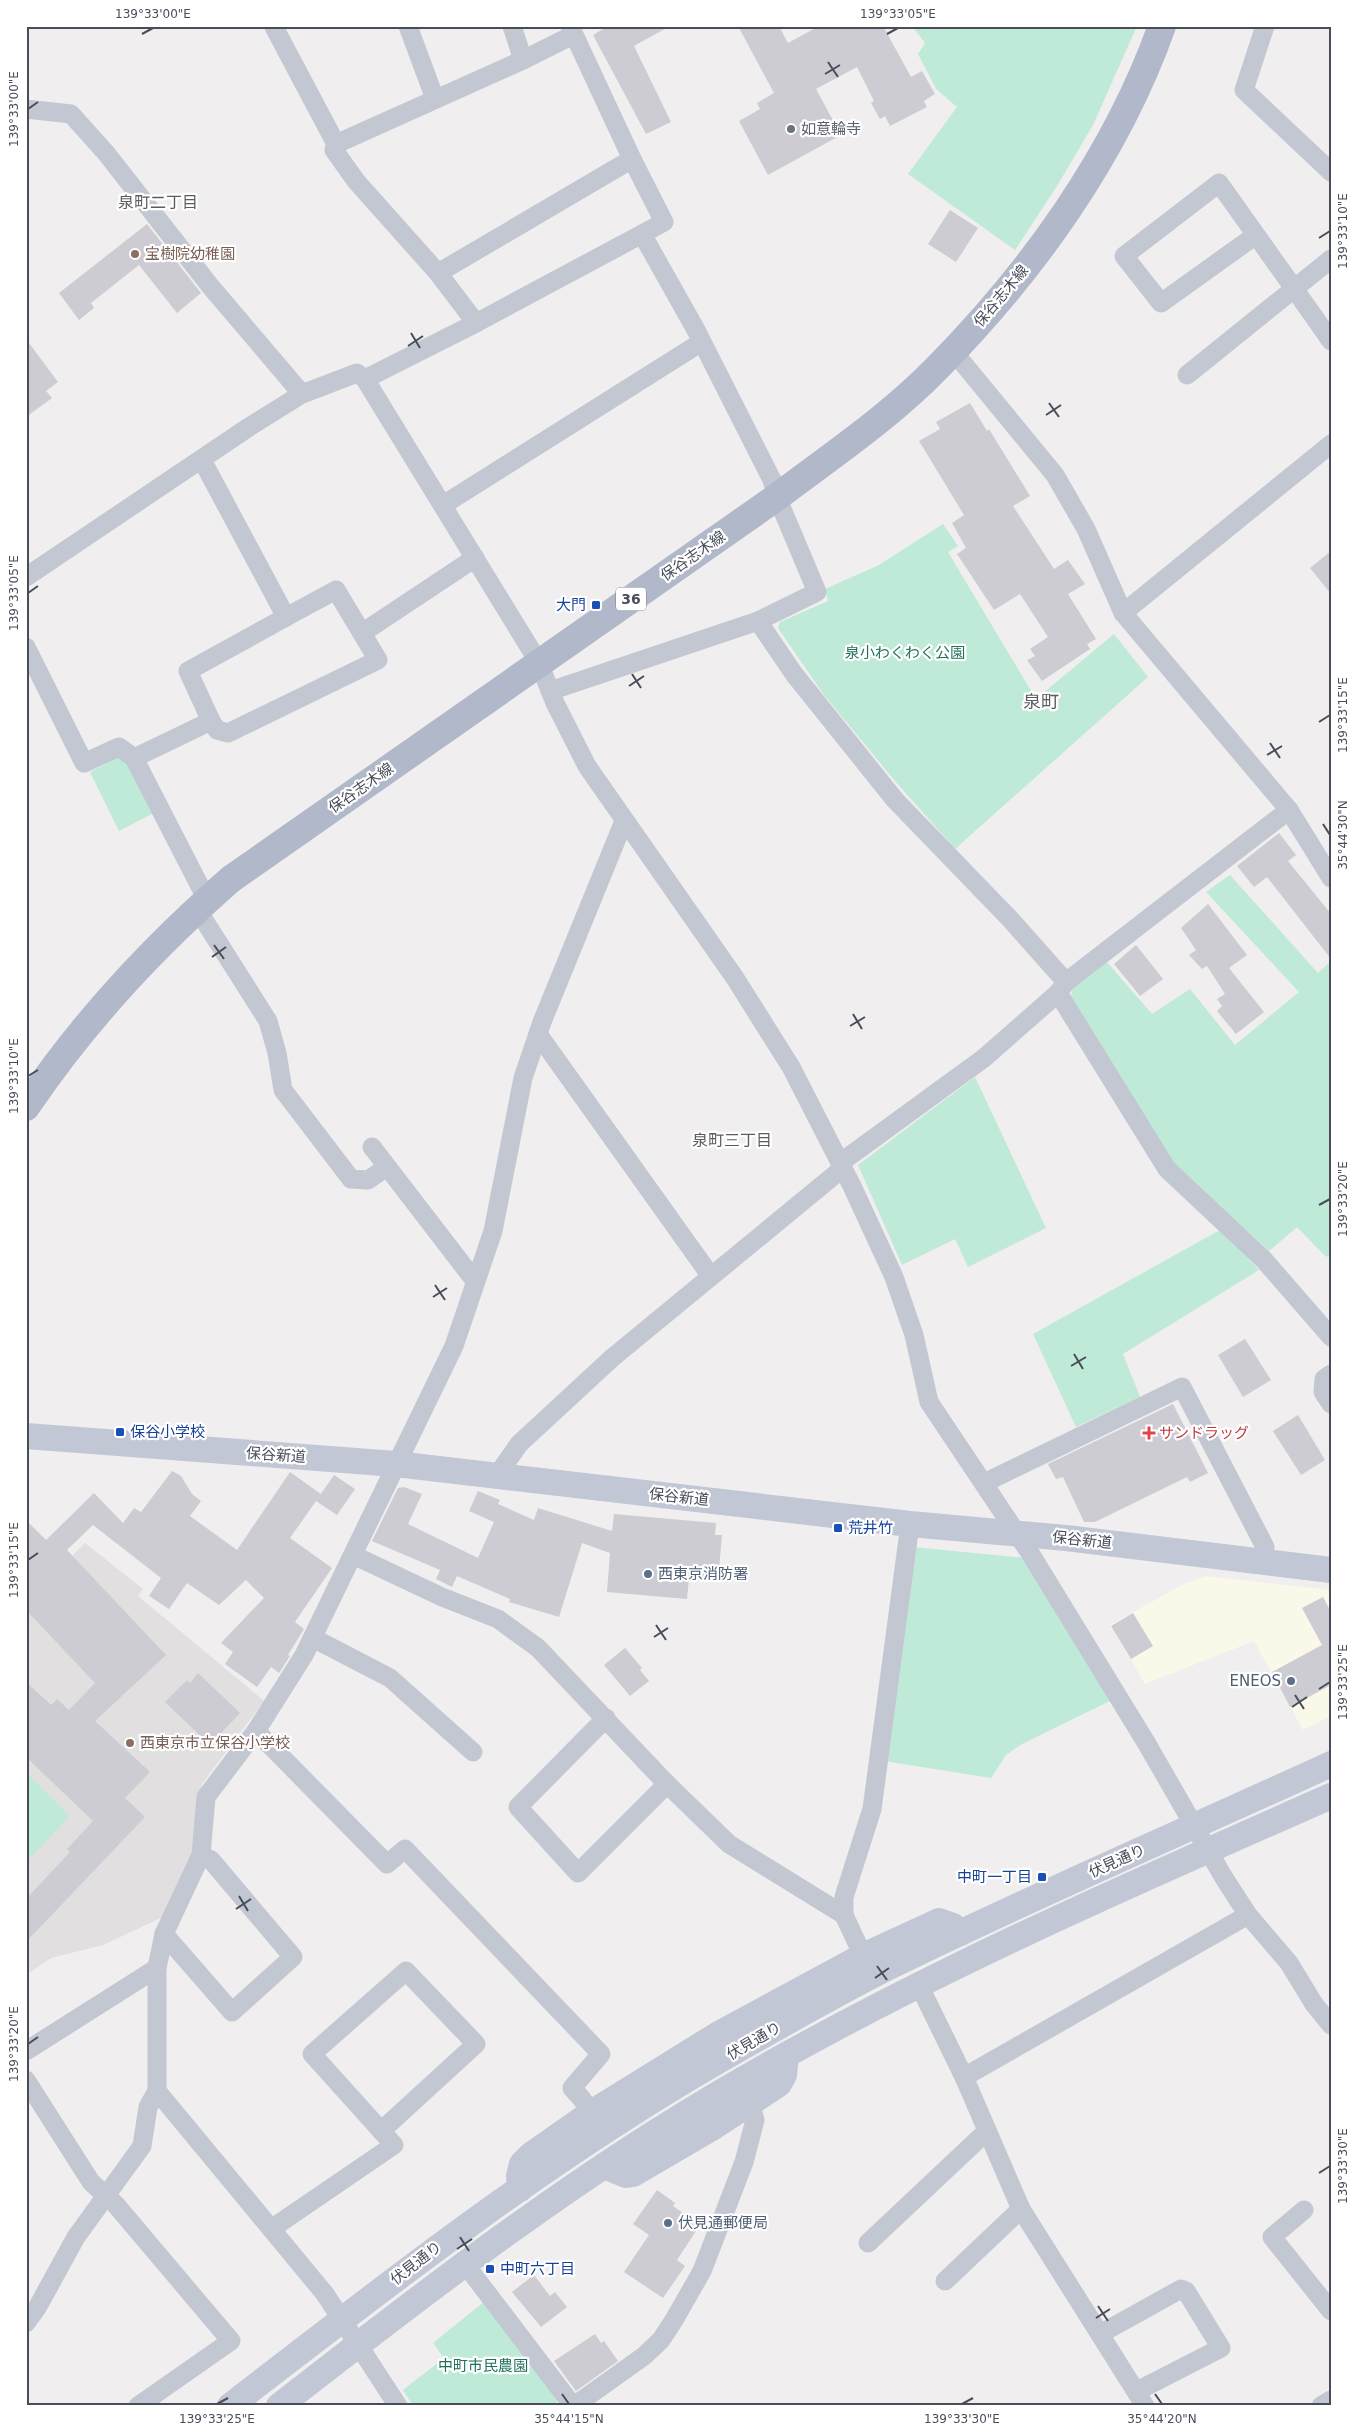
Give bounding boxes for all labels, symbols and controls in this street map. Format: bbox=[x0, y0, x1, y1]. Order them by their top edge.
text: 139°33'00"E bbox=[115, 7, 191, 21]
text: 139°33'05"E bbox=[860, 7, 936, 21]
text: 139°33'00"E bbox=[7, 71, 21, 147]
place label: 如意輪寺 bbox=[801, 120, 861, 138]
marker: 如意輪寺 bbox=[785, 123, 797, 135]
district label: 泉町二丁目 bbox=[118, 193, 198, 212]
text: 139°33'10"E bbox=[1336, 193, 1350, 269]
place label: 宝樹院幼稚園 bbox=[145, 245, 235, 263]
marker: 宝樹院幼稚園 bbox=[129, 248, 141, 260]
street label: 保谷志木線 bbox=[970, 261, 1032, 331]
street label: 保谷志木線 bbox=[657, 527, 729, 585]
text: 139°33'05"E bbox=[7, 555, 21, 631]
road number: 36 bbox=[616, 588, 646, 610]
place label: 大門 bbox=[556, 596, 586, 614]
marker: 大門 bbox=[590, 599, 602, 611]
park label: 泉小わくわく公園 bbox=[845, 644, 965, 662]
text: 139°33'15"E bbox=[1336, 677, 1350, 753]
district label: 泉町 bbox=[1023, 691, 1059, 712]
street label: 保谷志木線 bbox=[325, 759, 397, 817]
text: 35°44'30"N bbox=[1336, 800, 1350, 870]
text: 139°33'10"E bbox=[7, 1038, 21, 1114]
district label: 泉町三丁目 bbox=[692, 1131, 772, 1150]
text: 139°33'20"E bbox=[1336, 1161, 1350, 1237]
place label: 保谷小学校 bbox=[130, 1423, 205, 1441]
place label: サンドラッグ bbox=[1159, 1424, 1249, 1442]
marker: 保谷小学校 bbox=[114, 1426, 126, 1438]
marker: サンドラッグ bbox=[1143, 1427, 1155, 1439]
street label: 保谷新道 bbox=[245, 1444, 307, 1466]
street label: 保谷新道 bbox=[648, 1485, 710, 1509]
place label: 荒井竹 bbox=[848, 1519, 893, 1537]
text: 139°33'15"E bbox=[7, 1522, 21, 1598]
marker: 荒井竹 bbox=[832, 1522, 844, 1534]
street label: 保谷新道 bbox=[1051, 1528, 1113, 1552]
place label: 西東京消防署 bbox=[658, 1565, 748, 1583]
marker: 西東京消防署 bbox=[642, 1568, 654, 1580]
text: 139°33'25"E bbox=[1336, 1644, 1350, 1720]
place label: ENEOS bbox=[1229, 1672, 1281, 1690]
marker: ENEOS bbox=[1285, 1675, 1297, 1687]
place label: 西東京市立保谷小学校 bbox=[140, 1734, 290, 1752]
marker: 西東京市立保谷小学校 bbox=[124, 1737, 136, 1749]
street label: 伏見通り bbox=[1086, 1841, 1148, 1881]
place label: 中町一丁目 bbox=[957, 1868, 1032, 1886]
marker: 中町一丁目 bbox=[1036, 1871, 1048, 1883]
text: 139°33'20"E bbox=[7, 2006, 21, 2082]
street label: 伏見通り bbox=[724, 2018, 784, 2064]
text: 139°33'30"E bbox=[1336, 2128, 1350, 2204]
place label: 伏見通郵便局 bbox=[678, 2214, 768, 2232]
marker: 伏見通郵便局 bbox=[662, 2217, 674, 2229]
street label: 伏見通り bbox=[387, 2237, 445, 2289]
place label: 中町六丁目 bbox=[500, 2260, 575, 2278]
marker: 中町六丁目 bbox=[484, 2263, 496, 2275]
park label: 中町市民農園 bbox=[438, 2357, 528, 2375]
text: 139°33'25"E bbox=[179, 2412, 255, 2426]
text: 35°44'15"N bbox=[534, 2412, 604, 2426]
text: 139°33'30"E bbox=[924, 2412, 1000, 2426]
text: 35°44'20"N bbox=[1127, 2412, 1197, 2426]

